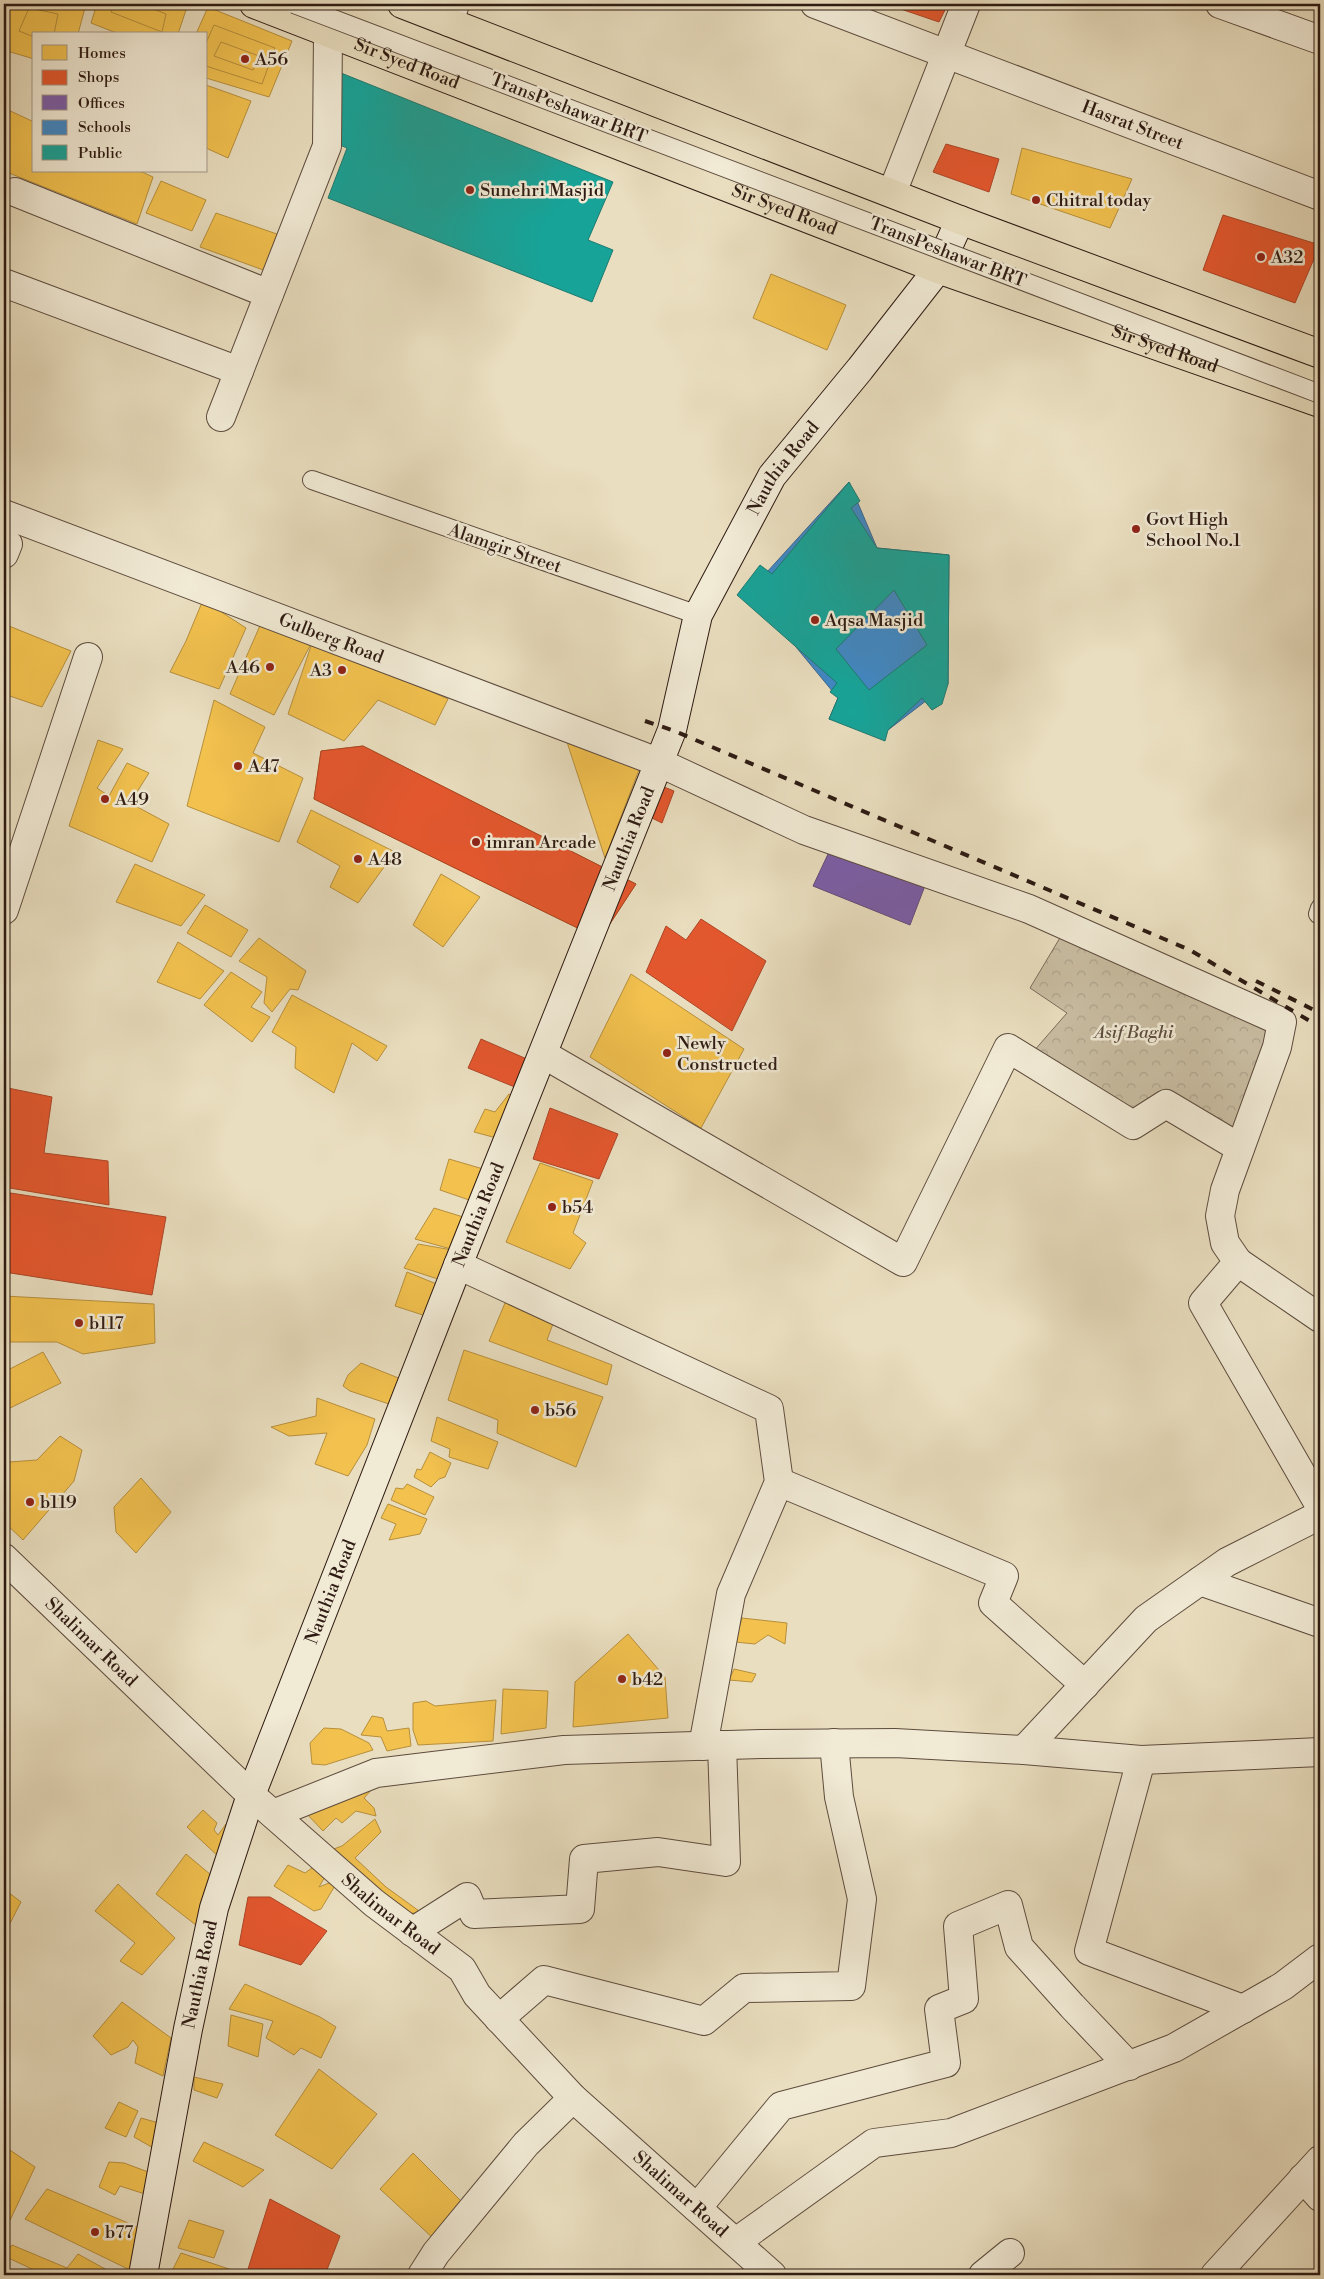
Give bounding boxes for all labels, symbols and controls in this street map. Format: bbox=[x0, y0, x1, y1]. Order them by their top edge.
legend bbox=[32, 32, 208, 172]
street label: Sir Syed Road bbox=[351, 33, 463, 95]
text: Homes bbox=[78, 44, 126, 63]
place label: A56 bbox=[254, 48, 288, 71]
marker: A56 bbox=[239, 53, 251, 65]
text: Shops bbox=[78, 68, 119, 87]
street label: TransPeshawar BRT bbox=[487, 68, 651, 149]
text: Offices bbox=[78, 94, 125, 113]
street label: Hasrat Street bbox=[1078, 95, 1187, 155]
text: Schools bbox=[78, 118, 131, 137]
text: Public bbox=[78, 144, 122, 163]
place label: Sunehri Masjid bbox=[480, 179, 605, 202]
street label: Sir Syed Road bbox=[728, 179, 841, 241]
marker: Sunehri Masjid bbox=[464, 184, 476, 196]
place label: Chitral today bbox=[1046, 189, 1151, 212]
marker: Chitral today bbox=[1030, 194, 1042, 206]
street label: TransPeshawar BRT bbox=[866, 212, 1030, 293]
place label: A32 bbox=[1270, 246, 1304, 269]
marker: A32 bbox=[1255, 251, 1267, 263]
street label: Sir Syed Road bbox=[1109, 320, 1222, 379]
street label: Nauthia Road bbox=[742, 416, 825, 519]
place label: Govt High School No.1 bbox=[1146, 508, 1241, 552]
street label: Alamgir Street bbox=[444, 518, 565, 579]
marker: Govt High School No.1 bbox=[1130, 523, 1142, 535]
street label: Gulberg Road bbox=[275, 608, 388, 669]
place label: Aqsa Masjid bbox=[824, 609, 924, 632]
marker: Aqsa Masjid bbox=[809, 614, 821, 626]
place label: A46 bbox=[225, 656, 260, 679]
place label: A3 bbox=[309, 659, 332, 682]
marker: A46 bbox=[264, 661, 276, 673]
marker: A3 bbox=[336, 664, 348, 676]
place label: A47 bbox=[247, 755, 279, 778]
marker: A47 bbox=[232, 760, 244, 772]
street label: Nauthia Road bbox=[598, 783, 660, 894]
place label: A49 bbox=[114, 788, 149, 811]
marker: A49 bbox=[99, 793, 111, 805]
place label: imran Arcade bbox=[486, 831, 596, 854]
marker: imran Arcade bbox=[470, 836, 482, 848]
place label: A48 bbox=[367, 848, 402, 871]
marker: A48 bbox=[352, 853, 364, 865]
park label: Asif Baghi bbox=[1092, 1021, 1174, 1044]
place label: Newly Constructed bbox=[677, 1032, 779, 1076]
marker: Newly Constructed bbox=[661, 1047, 673, 1059]
street label: Nauthia Road bbox=[447, 1159, 510, 1270]
place label: b54 bbox=[562, 1196, 594, 1219]
marker: b54 bbox=[546, 1201, 558, 1213]
place label: b117 bbox=[89, 1312, 124, 1335]
marker: b117 bbox=[73, 1317, 85, 1329]
place label: b56 bbox=[545, 1399, 576, 1422]
marker: b56 bbox=[529, 1404, 541, 1416]
place label: b119 bbox=[40, 1491, 77, 1514]
marker: b119 bbox=[24, 1496, 36, 1508]
street label: Nauthia Road bbox=[300, 1536, 362, 1647]
street label: Shalimar Road bbox=[40, 1592, 143, 1692]
place label: b42 bbox=[632, 1668, 663, 1691]
marker: b42 bbox=[616, 1673, 628, 1685]
street label: Shalimar Road bbox=[336, 1868, 445, 1961]
street label: Nauthia Road bbox=[177, 1917, 223, 2031]
street label: Shalimar Road bbox=[628, 2146, 733, 2243]
place label: b77 bbox=[105, 2221, 133, 2244]
marker: b77 bbox=[89, 2226, 101, 2238]

